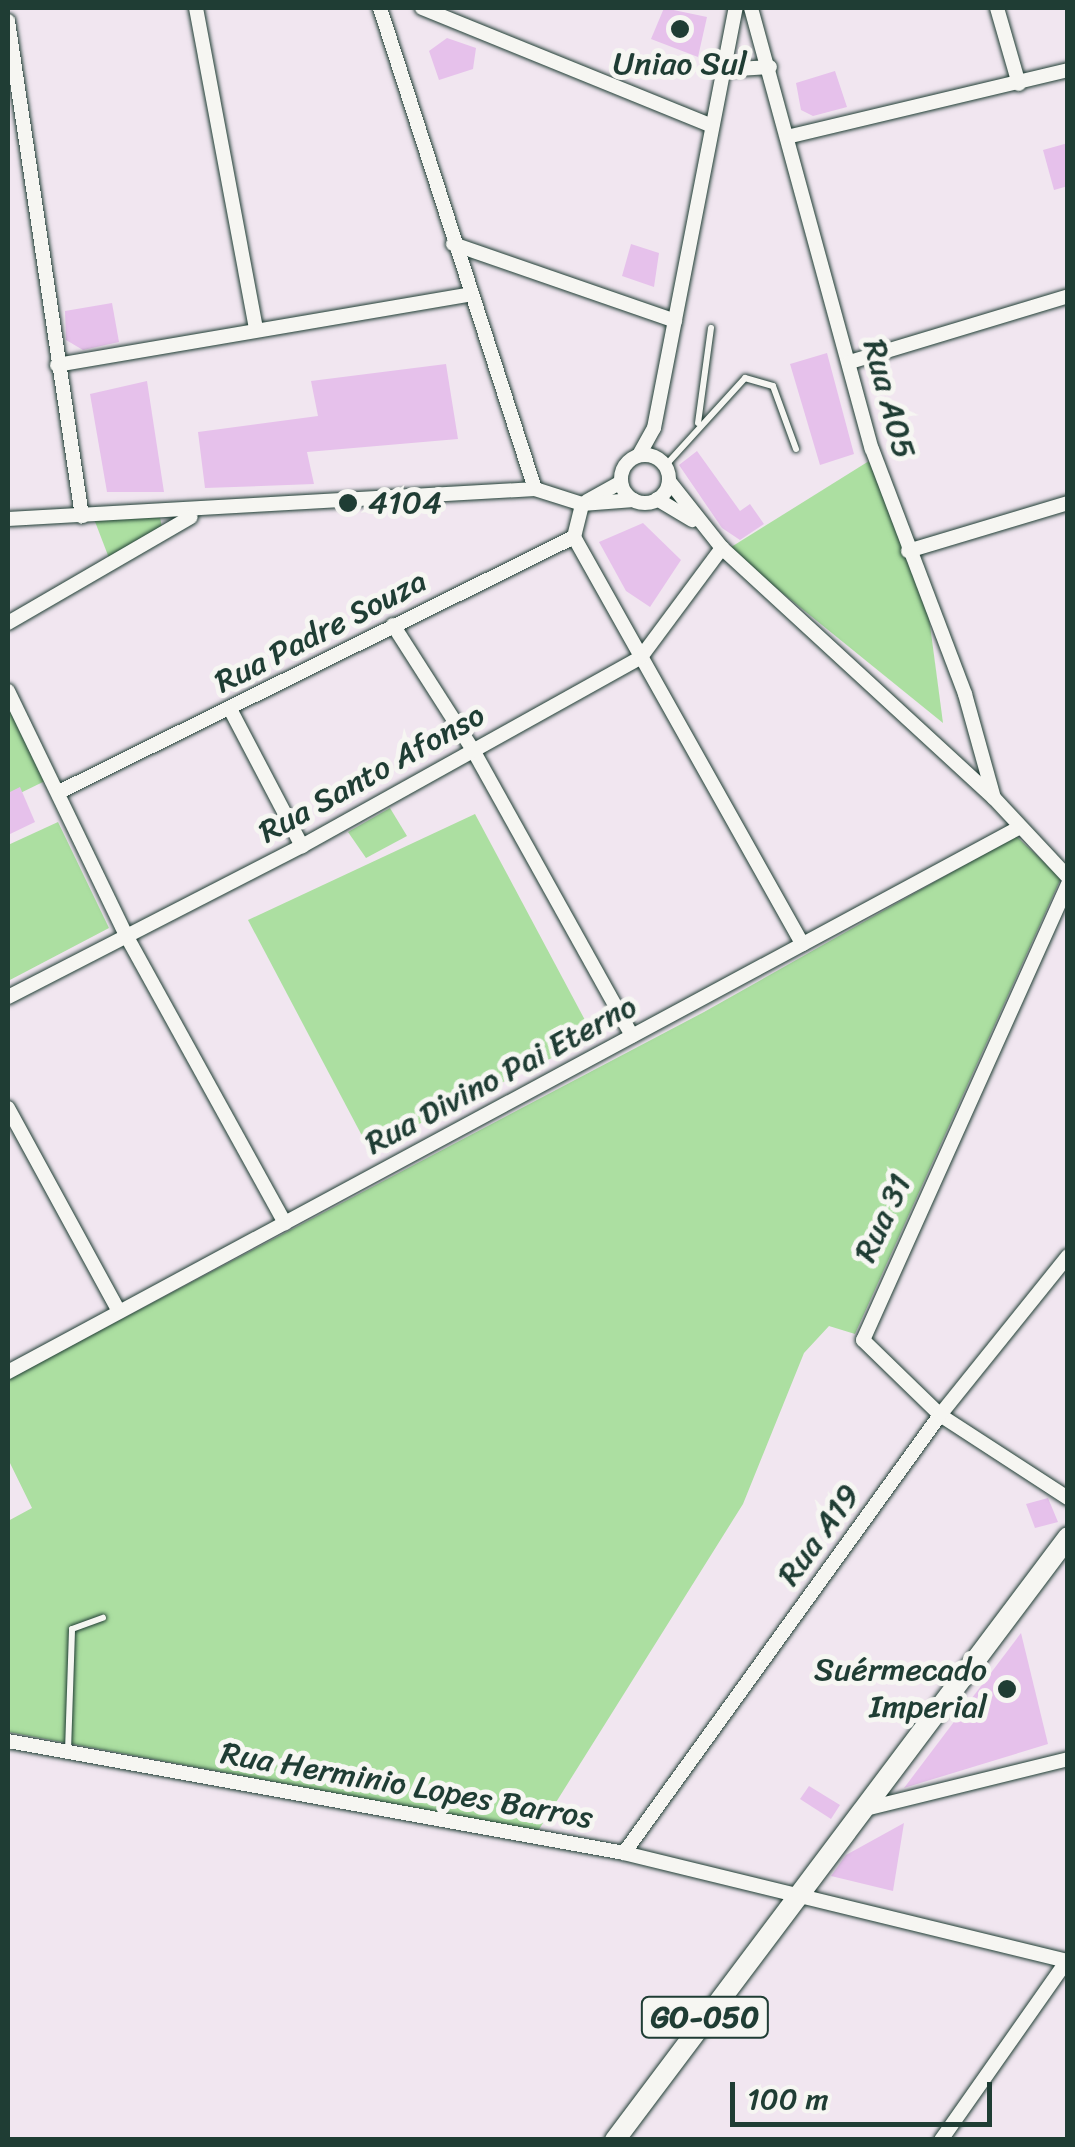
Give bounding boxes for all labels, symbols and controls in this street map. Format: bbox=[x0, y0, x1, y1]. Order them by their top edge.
marker: Uniao Sul bbox=[669, 18, 691, 40]
place label: Uniao Sul bbox=[613, 45, 747, 83]
street label: Rua A05 bbox=[855, 335, 923, 463]
place label: 4104 bbox=[368, 484, 442, 522]
marker: 4104 bbox=[337, 492, 359, 514]
street label: Rua Padre Souza bbox=[207, 561, 435, 703]
street label: Rua Santo Afonso bbox=[253, 696, 491, 852]
street label: Rua Divino Pai Eterno bbox=[359, 987, 643, 1163]
street label: Rua 31 bbox=[846, 1168, 920, 1268]
street label: Rua A19 bbox=[770, 1477, 868, 1593]
place label: Suérmecado Imperial bbox=[814, 1652, 987, 1727]
marker: Suérmecado Imperial bbox=[996, 1678, 1018, 1700]
street label: Rua Herminio Lopes Barros bbox=[218, 1734, 596, 1838]
road number: GO-050 bbox=[640, 1992, 770, 2042]
scale bar bbox=[735, 2062, 998, 2124]
text: 100 m bbox=[747, 2072, 829, 2126]

